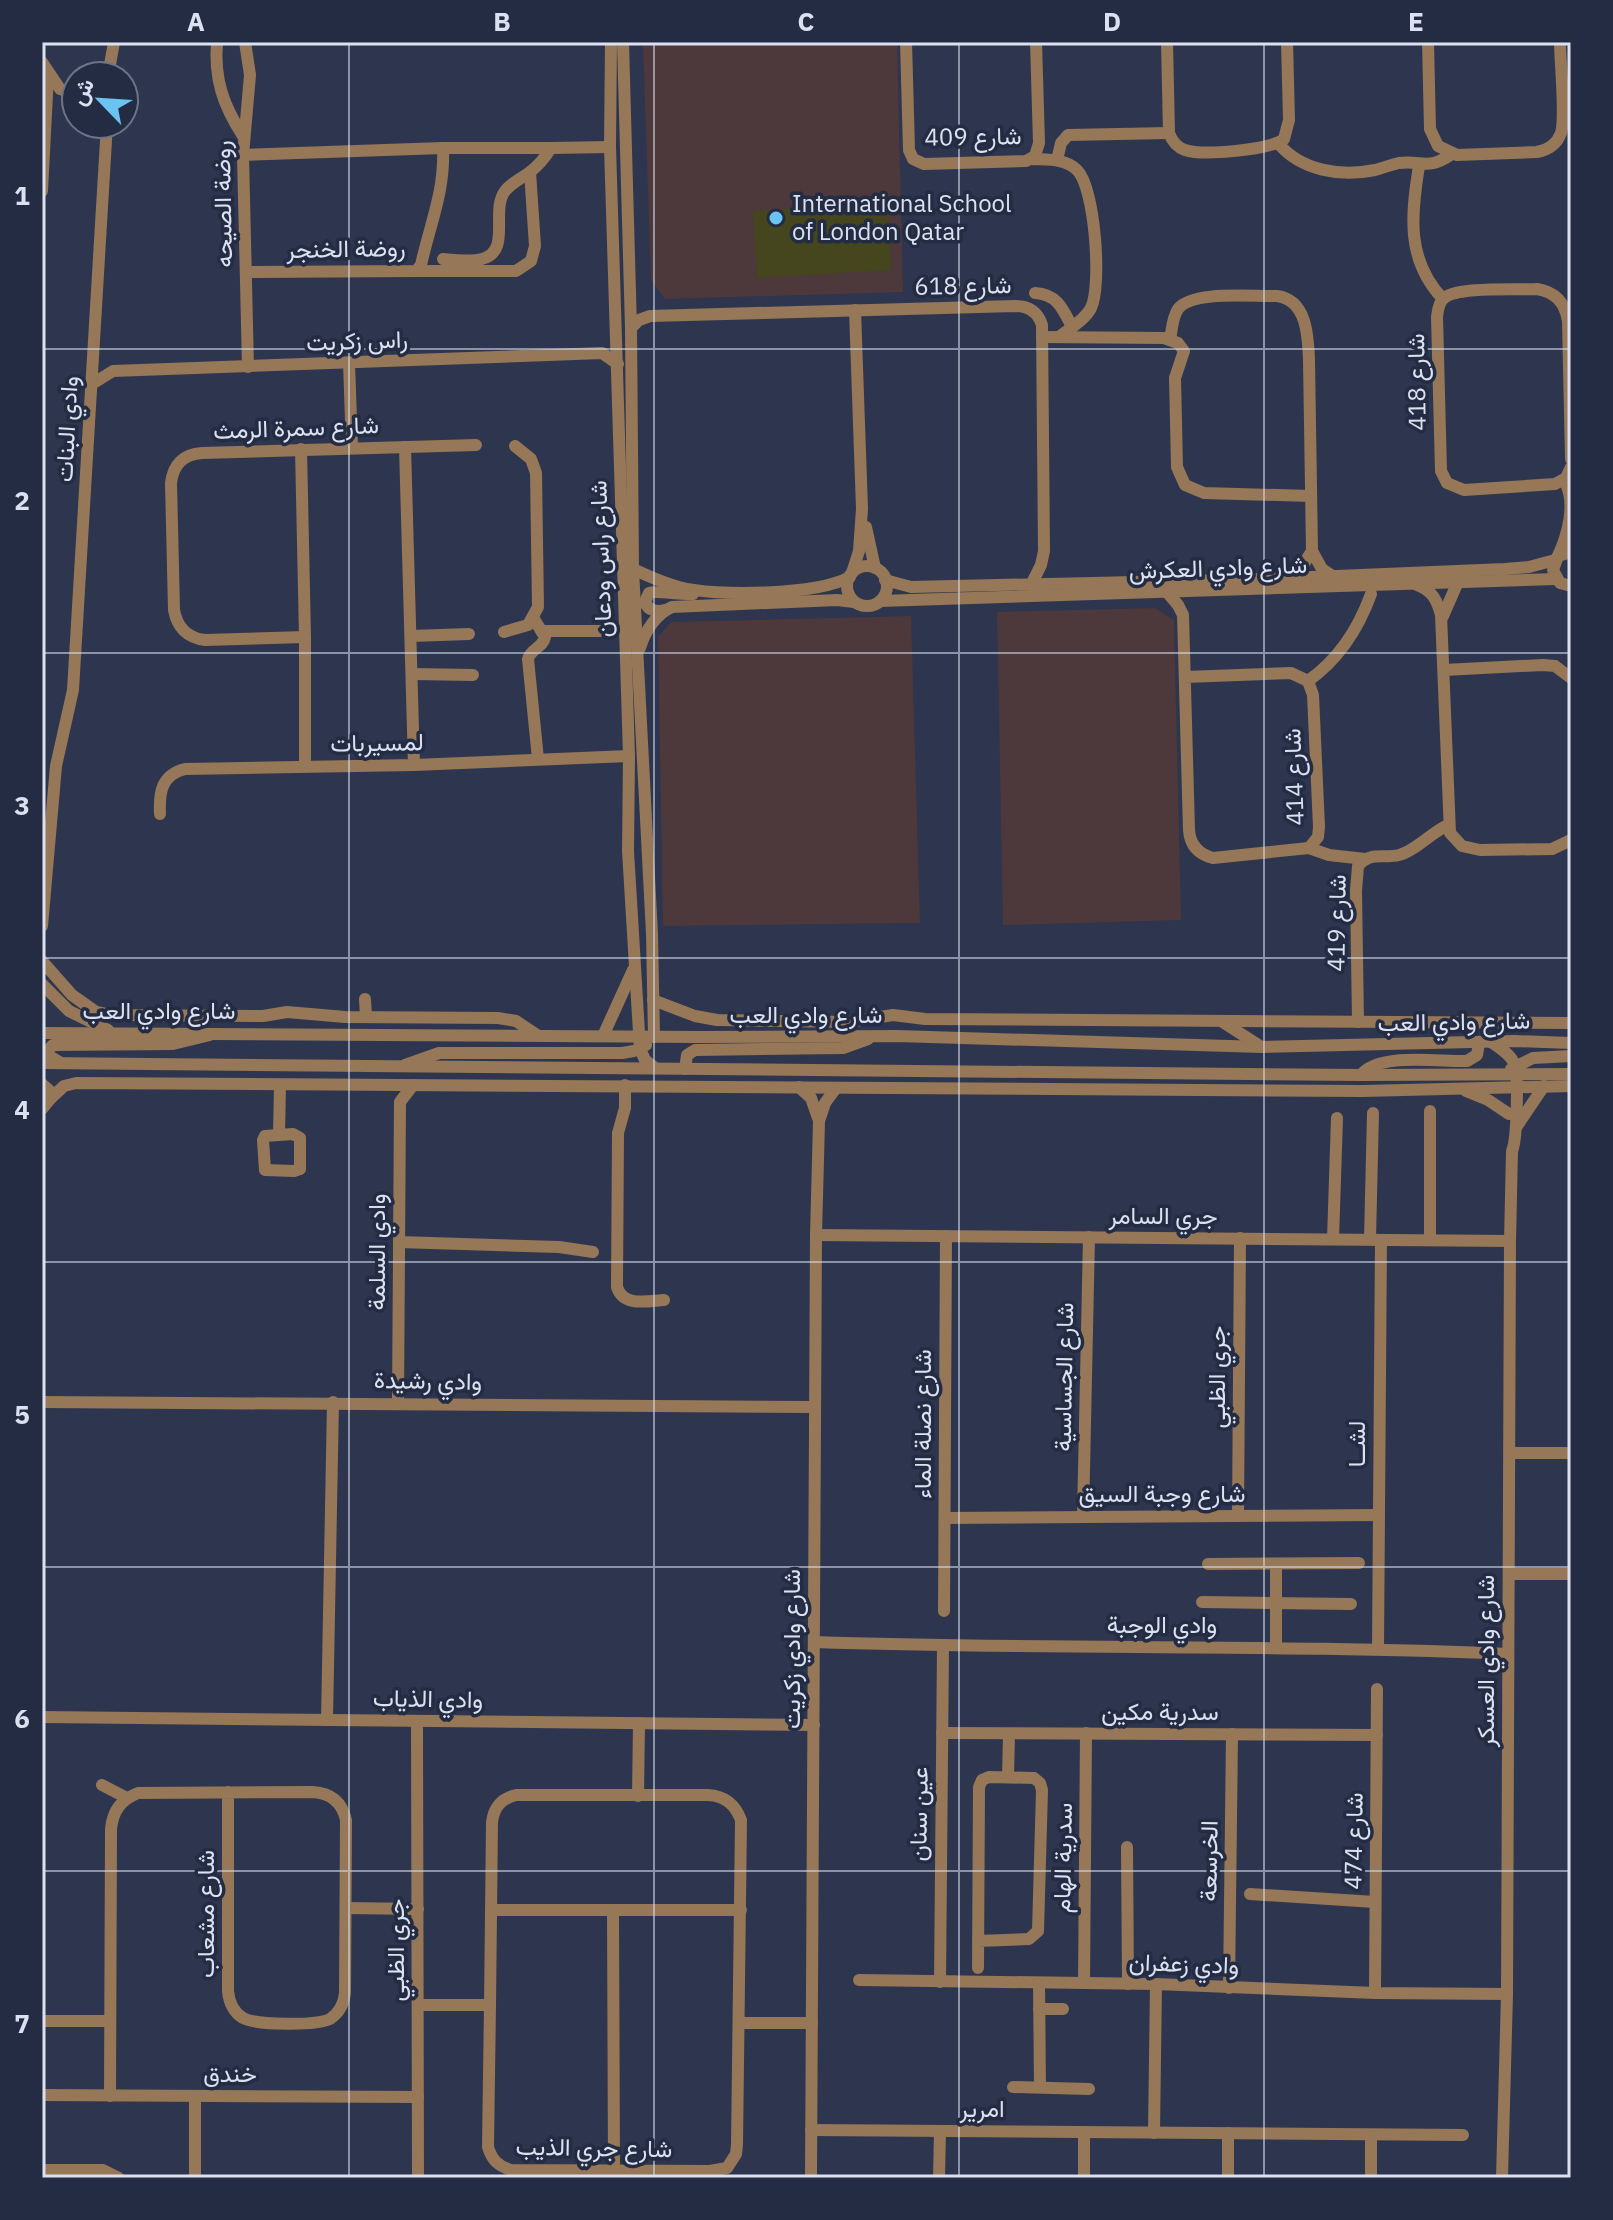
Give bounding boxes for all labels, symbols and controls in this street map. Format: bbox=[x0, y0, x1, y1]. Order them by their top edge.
text: A bbox=[187, 4, 205, 38]
text: B bbox=[493, 4, 511, 38]
text: C bbox=[798, 4, 815, 38]
text: D bbox=[1103, 4, 1121, 38]
text: E bbox=[1408, 4, 1424, 38]
north arrow bbox=[60, 60, 140, 140]
text: ش bbox=[63, 73, 100, 109]
street label: شارع 409 bbox=[924, 119, 1022, 154]
street label: روضة الصيحه bbox=[205, 140, 239, 268]
text: 1 bbox=[14, 178, 30, 212]
place label: International School of London Qatar bbox=[792, 187, 1012, 247]
marker: International School of London Qatar bbox=[767, 209, 785, 227]
street label: روضة الخنجر bbox=[285, 231, 406, 265]
street label: شارع 618 bbox=[914, 268, 1012, 303]
street label: راس زكريت bbox=[306, 322, 408, 358]
street label: شارع 418 bbox=[1399, 333, 1434, 431]
street label: وادي البنات bbox=[47, 375, 89, 483]
street label: شارع سمرة الرمث bbox=[213, 408, 379, 447]
street label: شارع راس ودعان bbox=[581, 480, 620, 638]
text: 2 bbox=[14, 483, 30, 517]
street label: شارع وادي العكرش bbox=[1128, 548, 1308, 590]
street label: لمسيربات bbox=[330, 725, 424, 759]
street label: شارع 414 bbox=[1275, 728, 1312, 826]
text: 3 bbox=[14, 788, 30, 822]
street label: شارع 419 bbox=[1319, 874, 1354, 972]
street label: شارع وادي العب bbox=[83, 994, 235, 1030]
street label: شارع وادي العب bbox=[730, 998, 882, 1034]
street label: شارع وادي العب bbox=[1377, 1004, 1531, 1042]
text: 4 bbox=[14, 1092, 30, 1126]
street label: وادي السلمة bbox=[360, 1194, 396, 1310]
street label: جري السامر bbox=[1107, 1199, 1218, 1235]
street label: شارع الجساسية bbox=[1046, 1302, 1081, 1452]
street label: جري الظبي bbox=[1200, 1326, 1236, 1428]
street label: شارع نصلة الماء bbox=[906, 1349, 939, 1499]
street label: وادي رشيدة bbox=[374, 1363, 482, 1401]
text: 5 bbox=[14, 1397, 30, 1431]
street label: لشــا bbox=[1340, 1421, 1372, 1467]
street label: شارع وجبة السيق bbox=[1078, 1477, 1246, 1510]
street label: شارع وادي زكريت bbox=[775, 1569, 811, 1729]
street label: شارع وادي العسكر bbox=[1469, 1575, 1505, 1748]
street label: وادي الوجبة bbox=[1107, 1608, 1217, 1644]
street label: وادي الذياب bbox=[373, 1681, 483, 1719]
street label: سدرية مكين bbox=[1101, 1695, 1219, 1727]
text: 6 bbox=[14, 1701, 30, 1735]
street label: عين سنان bbox=[901, 1766, 935, 1862]
street label: شارع 474 bbox=[1336, 1792, 1371, 1890]
street label: سدرية الهام bbox=[1045, 1802, 1080, 1914]
street label: الخرسعة bbox=[1191, 1820, 1225, 1902]
street label: شارع مشعاب bbox=[189, 1850, 222, 1978]
street label: جري الظبي bbox=[379, 1899, 415, 2001]
street label: وادي زعفران bbox=[1128, 1945, 1240, 1985]
text: 7 bbox=[14, 2006, 30, 2040]
street label: خندق bbox=[203, 2057, 257, 2089]
street label: امرير bbox=[958, 2092, 1005, 2124]
street label: شارع جري الذيب bbox=[515, 2130, 673, 2168]

